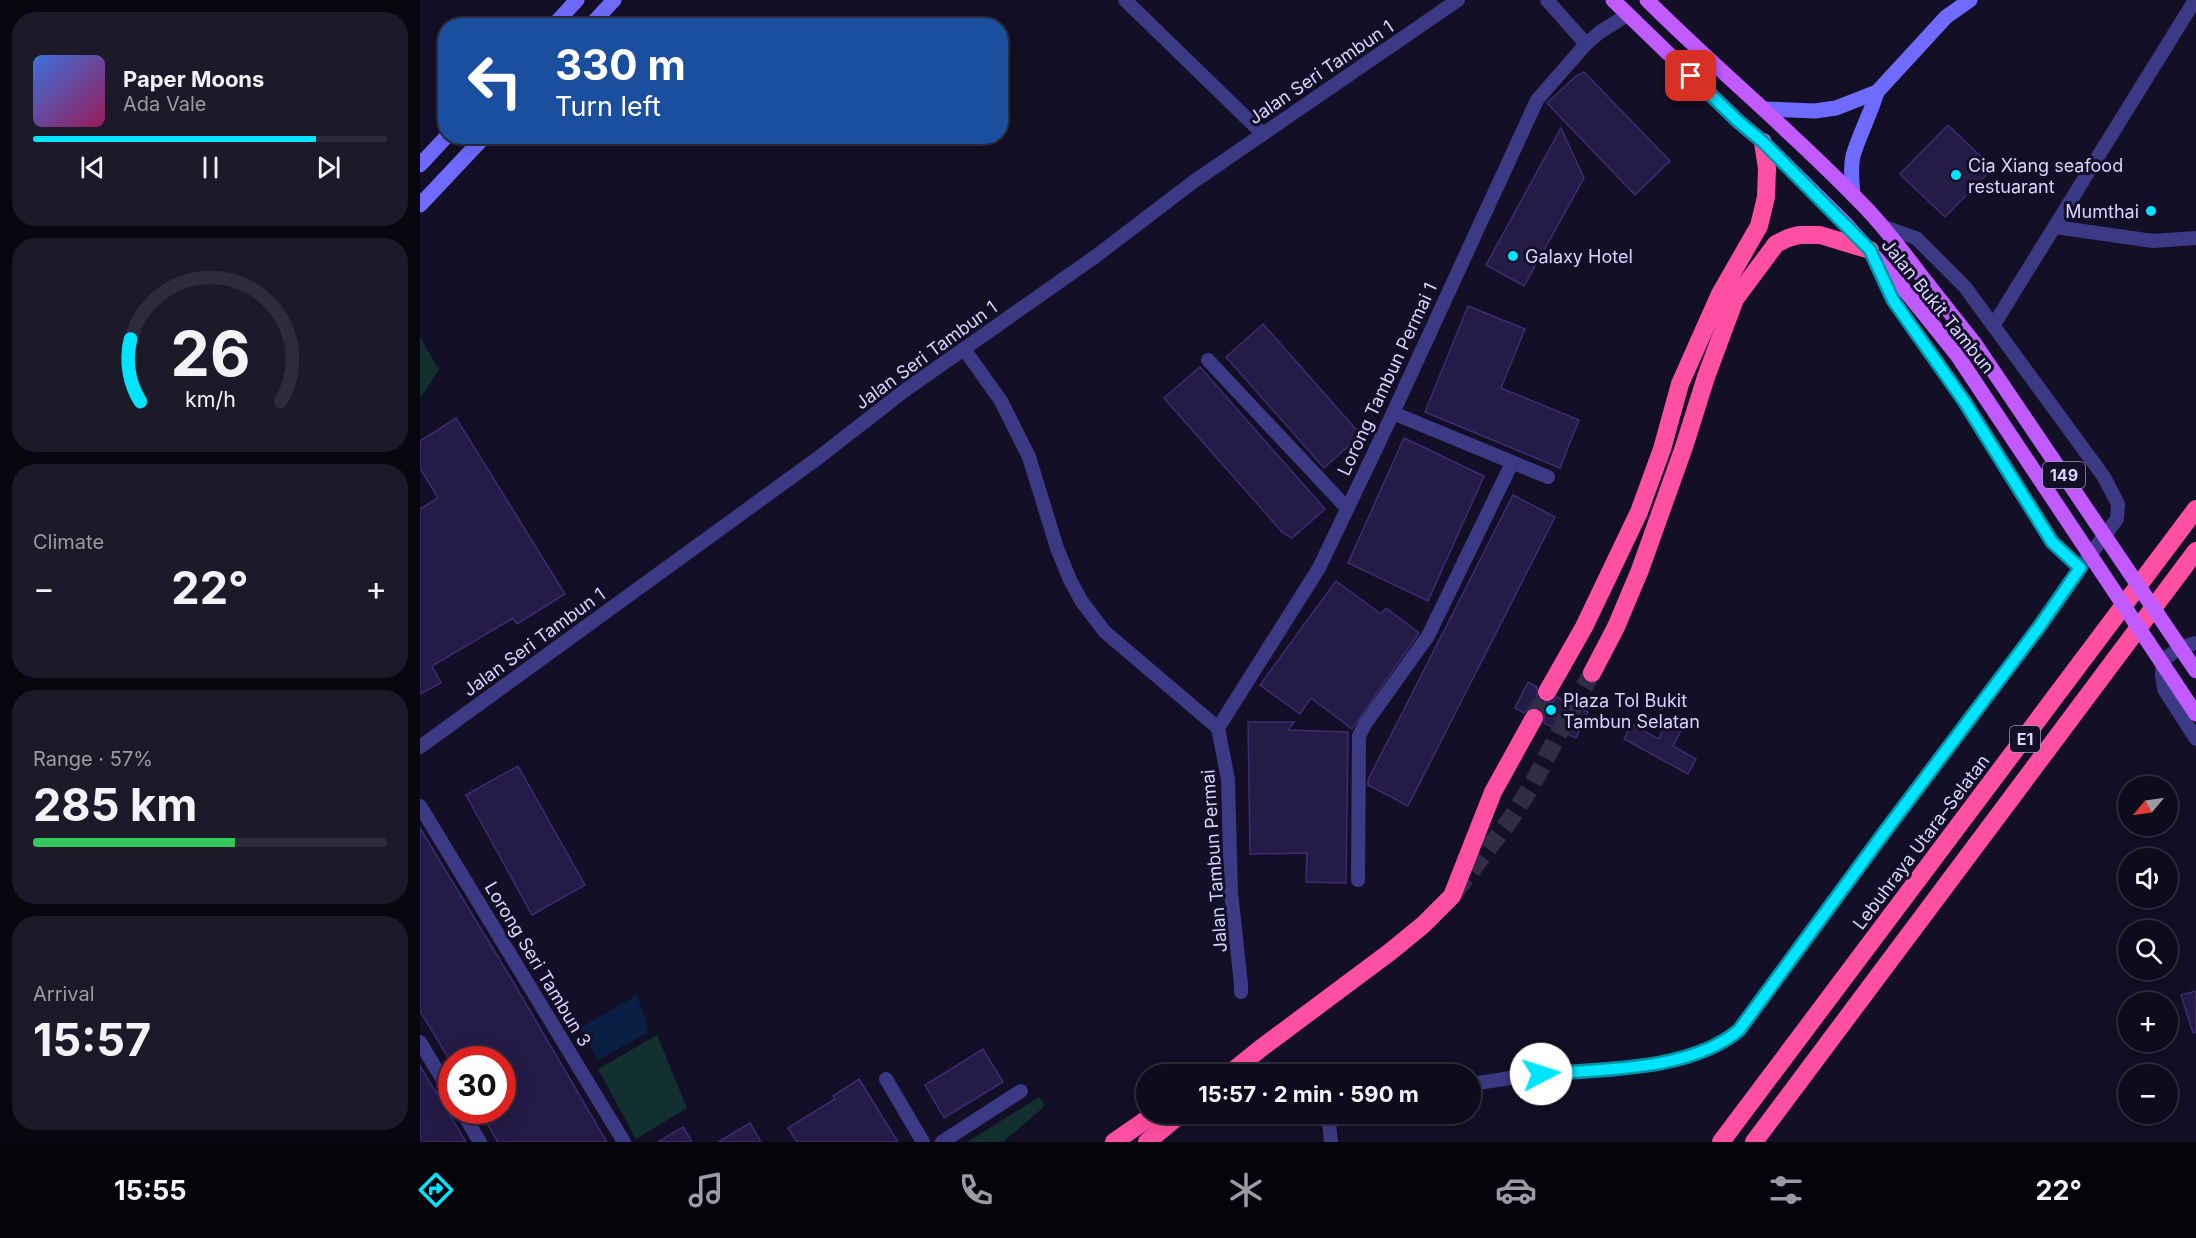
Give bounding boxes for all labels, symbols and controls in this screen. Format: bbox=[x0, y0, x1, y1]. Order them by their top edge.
street label: Jalan Seri Tambun 1 bbox=[1245, 16, 1397, 128]
text: 330 m bbox=[555, 39, 686, 90]
icon: left bbox=[456, 42, 534, 120]
pin bbox=[1665, 50, 1716, 101]
icon: arrive bbox=[1674, 59, 1707, 92]
text: Paper Moons bbox=[123, 66, 264, 92]
text: Turn left bbox=[555, 90, 661, 123]
text: Ada Vale bbox=[123, 92, 206, 116]
icon: previous bbox=[76, 151, 109, 184]
icon: pause bbox=[194, 151, 227, 184]
icon: next bbox=[312, 151, 345, 184]
place label: Cia Xiang seafood restuarant bbox=[1968, 155, 2123, 197]
marker: Cia Xiang seafood restuarant bbox=[1949, 168, 1963, 182]
place label: Mumthai bbox=[2065, 201, 2139, 222]
marker: Mumthai bbox=[2144, 204, 2158, 218]
street label: Jalan Bukit Tambun bbox=[1877, 235, 1999, 377]
place label: Galaxy Hotel bbox=[1525, 246, 1633, 267]
marker: Galaxy Hotel bbox=[1506, 249, 1520, 263]
street label: Lorong Tambun Permai 1 bbox=[1333, 279, 1441, 479]
street label: Jalan Seri Tambun 1 bbox=[851, 297, 1001, 413]
text: 26 bbox=[170, 316, 250, 391]
text: km/h bbox=[185, 386, 235, 412]
road number: 149 bbox=[2043, 462, 2085, 488]
text: Climate bbox=[33, 530, 104, 554]
text: 22° bbox=[171, 560, 249, 615]
text: − bbox=[33, 568, 55, 608]
text: + bbox=[365, 568, 387, 608]
street label: Jalan Seri Tambun 1 bbox=[459, 584, 609, 700]
place label: Plaza Tol Bukit Tambun Selatan bbox=[1563, 690, 1700, 732]
marker: Plaza Tol Bukit Tambun Selatan bbox=[1544, 703, 1558, 717]
road number: E1 bbox=[2010, 726, 2040, 752]
text: Range · 57% bbox=[33, 747, 153, 771]
street label: Lebuhraya Utara–Selatan bbox=[1848, 750, 1994, 934]
street label: Jalan Tambun Permai bbox=[1197, 769, 1231, 953]
north arrow bbox=[2118, 776, 2178, 836]
map controls bbox=[2118, 776, 2178, 1124]
text: 285 km bbox=[33, 777, 197, 832]
button: sound bbox=[2118, 848, 2178, 908]
street label: Lorong Seri Tambun 3 bbox=[481, 878, 595, 1050]
button: search bbox=[2118, 920, 2178, 980]
text: Arrival bbox=[33, 982, 95, 1006]
button: + bbox=[2118, 992, 2178, 1052]
text: 15:57 bbox=[33, 1012, 151, 1067]
position arrow bbox=[1509, 1042, 1573, 1106]
speed limit sign: 30 bbox=[438, 1046, 516, 1124]
button: − bbox=[2118, 1064, 2178, 1124]
text: 15:57 · 2 min · 590 m bbox=[1198, 1081, 1419, 1107]
icon: directions bbox=[415, 1169, 457, 1211]
icon: music bbox=[685, 1169, 727, 1211]
icon: phone bbox=[955, 1169, 997, 1211]
icon: climate bbox=[1225, 1169, 1267, 1211]
icon: car bbox=[1495, 1169, 1537, 1211]
icon: filters bbox=[1765, 1169, 1807, 1211]
text: 15:55 bbox=[114, 1174, 187, 1207]
text: 22° bbox=[2035, 1174, 2082, 1207]

